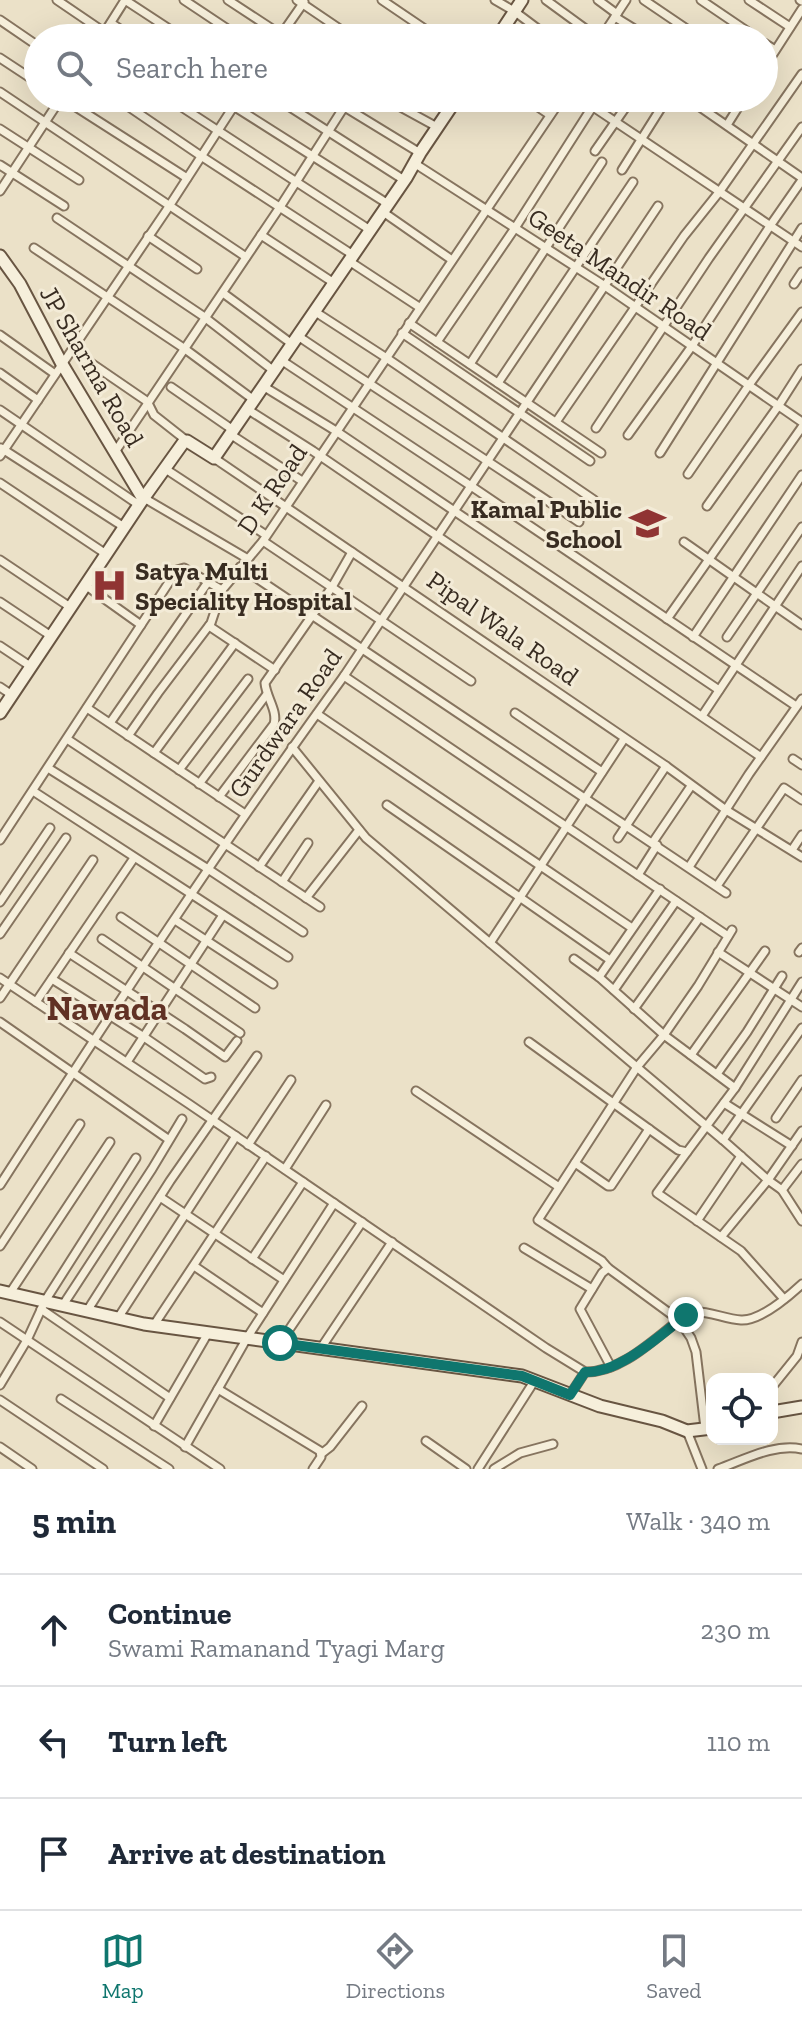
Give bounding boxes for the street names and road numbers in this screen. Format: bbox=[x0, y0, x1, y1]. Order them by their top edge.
street label: Geeta Mandir Road bbox=[522, 201, 718, 347]
street label: JP Sharma Road bbox=[33, 280, 151, 452]
street label: D K Road bbox=[230, 438, 314, 540]
street label: Pipal Wala Road bbox=[421, 564, 585, 692]
street label: Gurdwara Road bbox=[222, 642, 348, 804]

